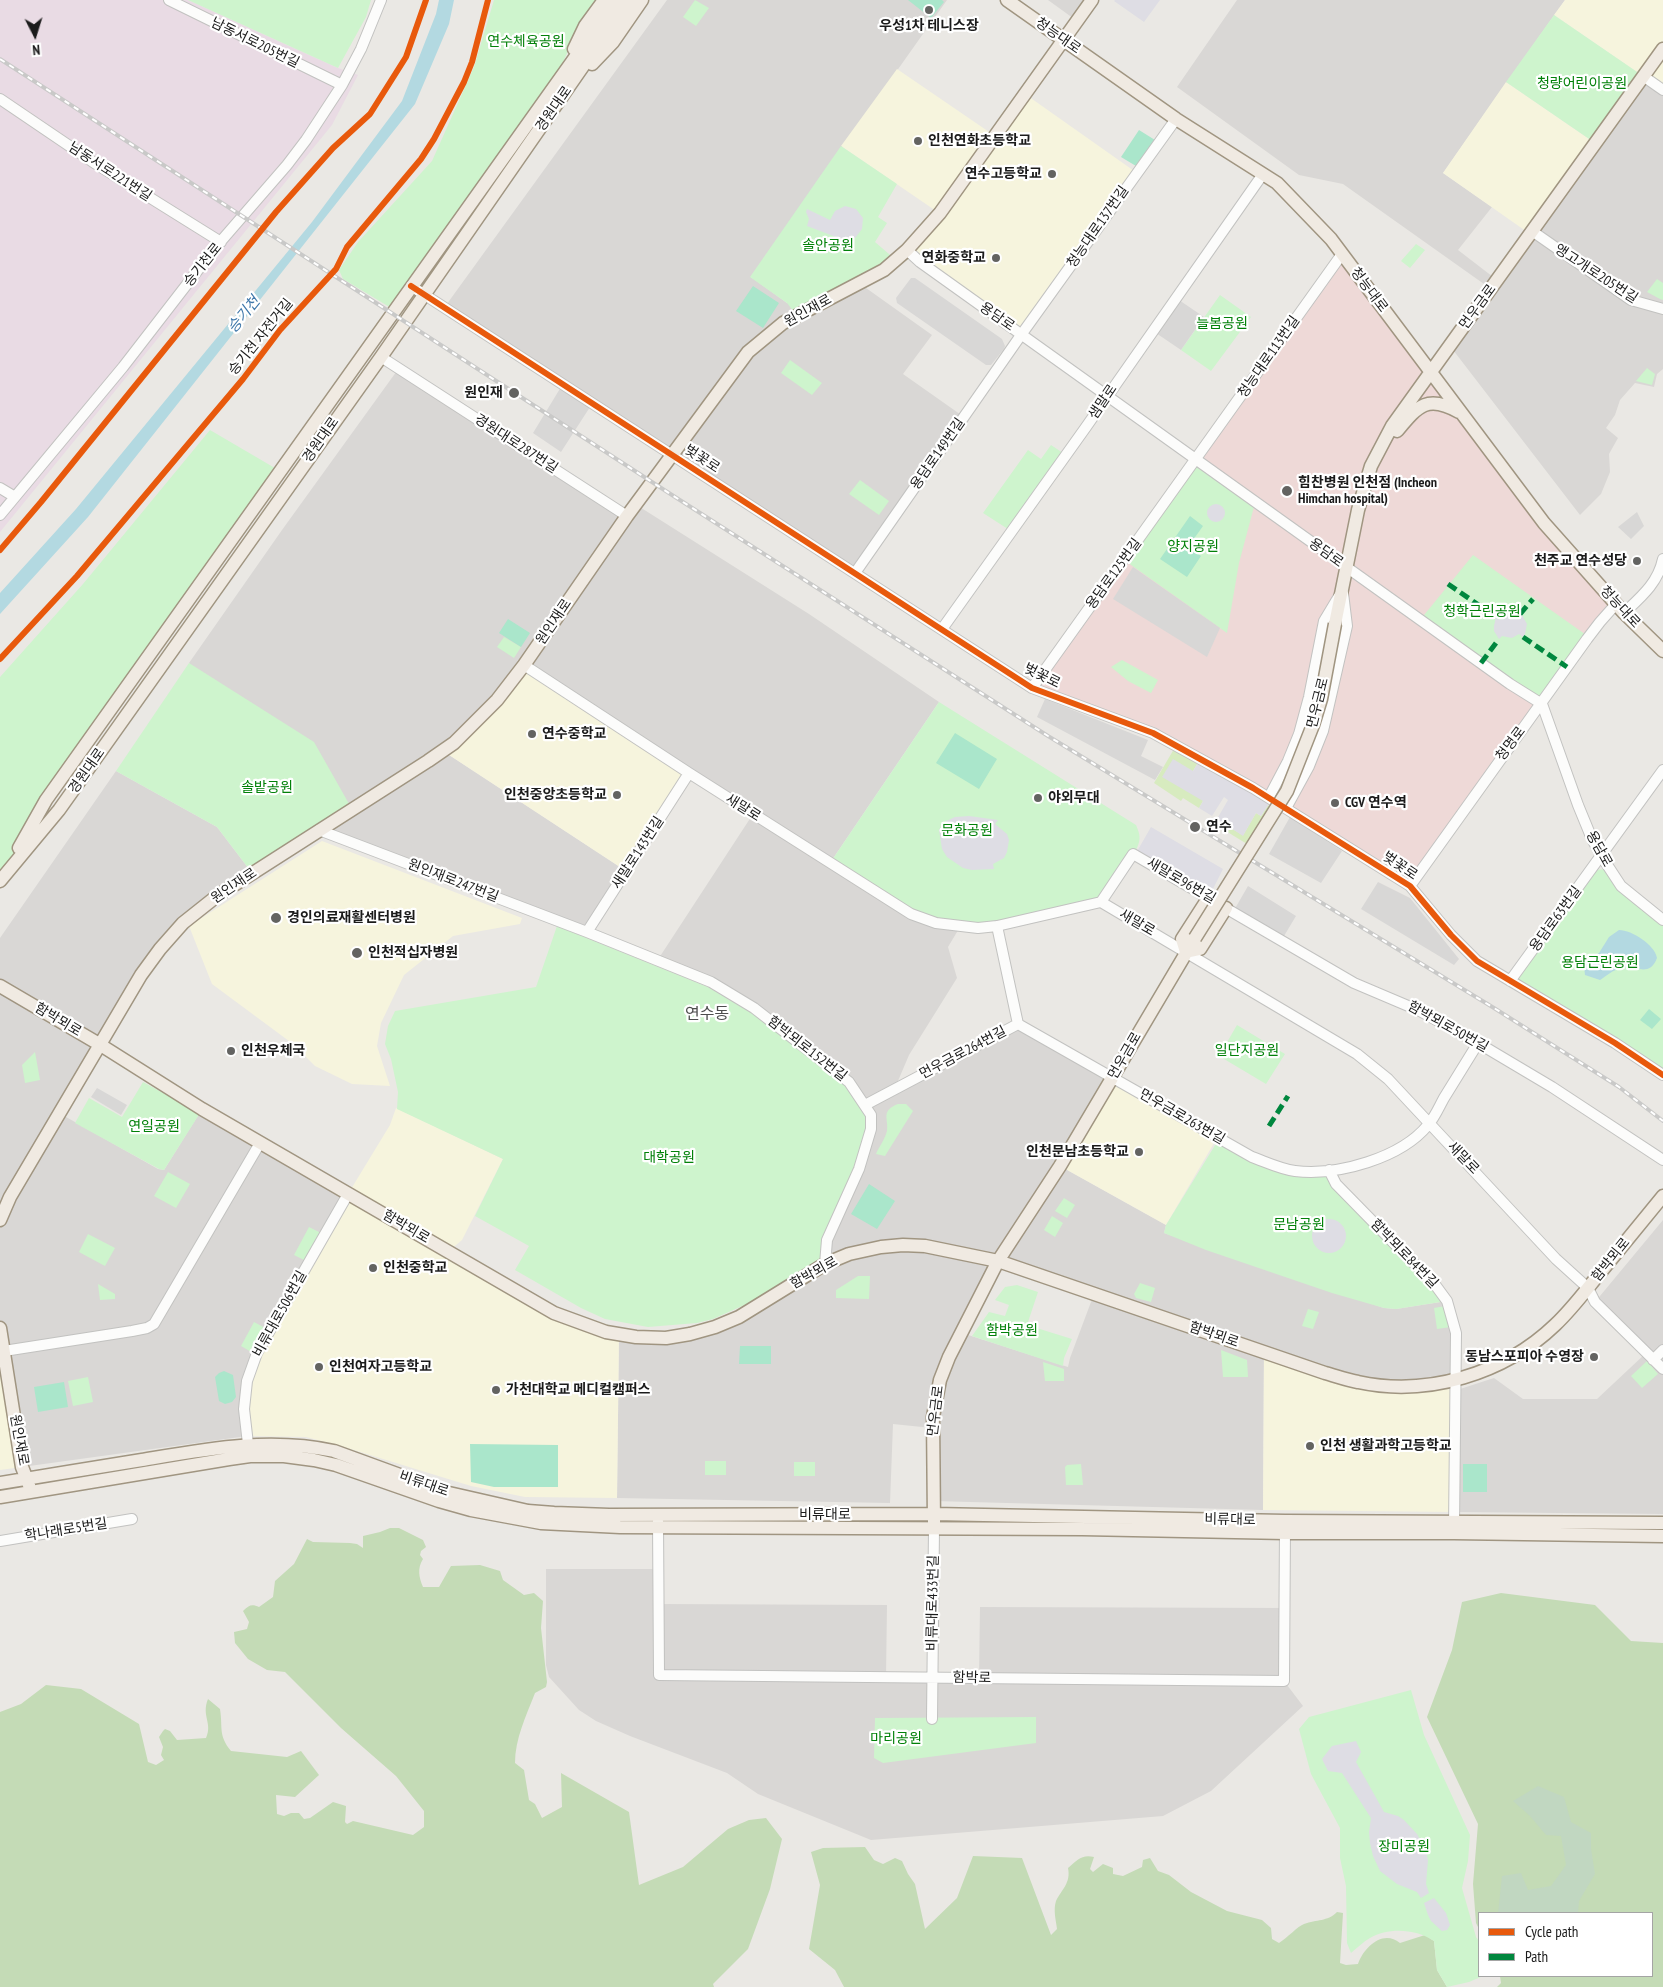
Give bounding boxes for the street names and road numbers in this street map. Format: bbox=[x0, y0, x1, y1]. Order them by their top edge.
street label: 남동서로205번길 bbox=[208, 14, 302, 72]
street label: 청능대로 bbox=[1032, 14, 1084, 58]
street label: 경원대로 bbox=[532, 83, 576, 135]
street label: 남동서로221번길 bbox=[65, 139, 155, 205]
street label: 청능대로137번길 bbox=[1064, 183, 1132, 271]
street label: 승기천로 bbox=[180, 240, 226, 290]
street label: 앵고개로205번길 bbox=[1551, 241, 1641, 307]
street label: 청능대로 bbox=[1347, 264, 1391, 316]
street label: 먼우금로 bbox=[1456, 281, 1500, 333]
street label: 원인재로 bbox=[781, 291, 835, 331]
street label: 승기천 자전거길 bbox=[225, 296, 297, 378]
street label: 용담로 bbox=[976, 299, 1018, 335]
street label: 청능대로113번길 bbox=[1235, 313, 1303, 401]
street label: 샘말로 bbox=[1085, 381, 1121, 423]
street label: 경원대로287번길 bbox=[471, 411, 561, 477]
street label: 경원대로 bbox=[299, 414, 343, 466]
street label: 용담로149번길 bbox=[907, 415, 969, 493]
street label: 벚꽃로 bbox=[681, 441, 723, 477]
street label: 용담로125번길 bbox=[1083, 535, 1145, 613]
street label: 용담로 bbox=[1305, 535, 1347, 571]
street label: 청능대로 bbox=[1596, 582, 1644, 632]
street label: 원인재로 bbox=[533, 596, 575, 648]
street label: 벚꽃로 bbox=[1021, 660, 1063, 692]
street label: 먼우금로 bbox=[1304, 676, 1332, 730]
street label: 청명로 bbox=[1493, 724, 1529, 764]
street label: 경원대로 bbox=[65, 745, 109, 797]
street label: 새말로 bbox=[722, 791, 764, 825]
street label: 새말로143번길 bbox=[608, 813, 668, 893]
street label: 용담로 bbox=[1582, 828, 1616, 870]
street label: 벚꽃로 bbox=[1379, 848, 1421, 884]
street label: 새말로96번길 bbox=[1143, 854, 1219, 908]
street label: 원인재로247번길 bbox=[405, 856, 501, 906]
street label: 원인재로 bbox=[208, 865, 260, 907]
street label: 용담로63번길 bbox=[1527, 883, 1585, 955]
street label: 새말로 bbox=[1116, 906, 1158, 940]
street label: 함박뫼로50번길 bbox=[1405, 998, 1491, 1056]
street label: 함박뫼로 bbox=[32, 1000, 84, 1040]
street label: 함박뫼로152번길 bbox=[764, 1013, 850, 1085]
street label: 먼우금로264번길 bbox=[917, 1023, 1009, 1083]
street label: 먼우금로 bbox=[1105, 1029, 1145, 1083]
street label: 먼우금로263번길 bbox=[1136, 1086, 1228, 1148]
street label: 새말로 bbox=[1444, 1138, 1482, 1178]
street label: 함박뫼로 bbox=[379, 1207, 433, 1247]
street label: 함박뫼로84번길 bbox=[1367, 1216, 1441, 1292]
street label: 함박뫼로 bbox=[1588, 1235, 1634, 1285]
street label: 함박뫼로 bbox=[787, 1253, 841, 1293]
street label: 비류대로506번길 bbox=[249, 1268, 311, 1360]
street label: 함박뫼로 bbox=[1187, 1319, 1241, 1351]
street label: 먼우금로 bbox=[925, 1384, 947, 1438]
street label: 원인재로 bbox=[6, 1413, 32, 1467]
street label: 비류대로 bbox=[397, 1468, 451, 1500]
street label: 비류대로 bbox=[799, 1507, 851, 1523]
street label: 비류대로 bbox=[1204, 1511, 1256, 1529]
street label: 학나래로5번길 bbox=[23, 1515, 109, 1545]
street label: 비류대로433번길 bbox=[924, 1555, 942, 1651]
street label: 함박로 bbox=[953, 1669, 991, 1687]

